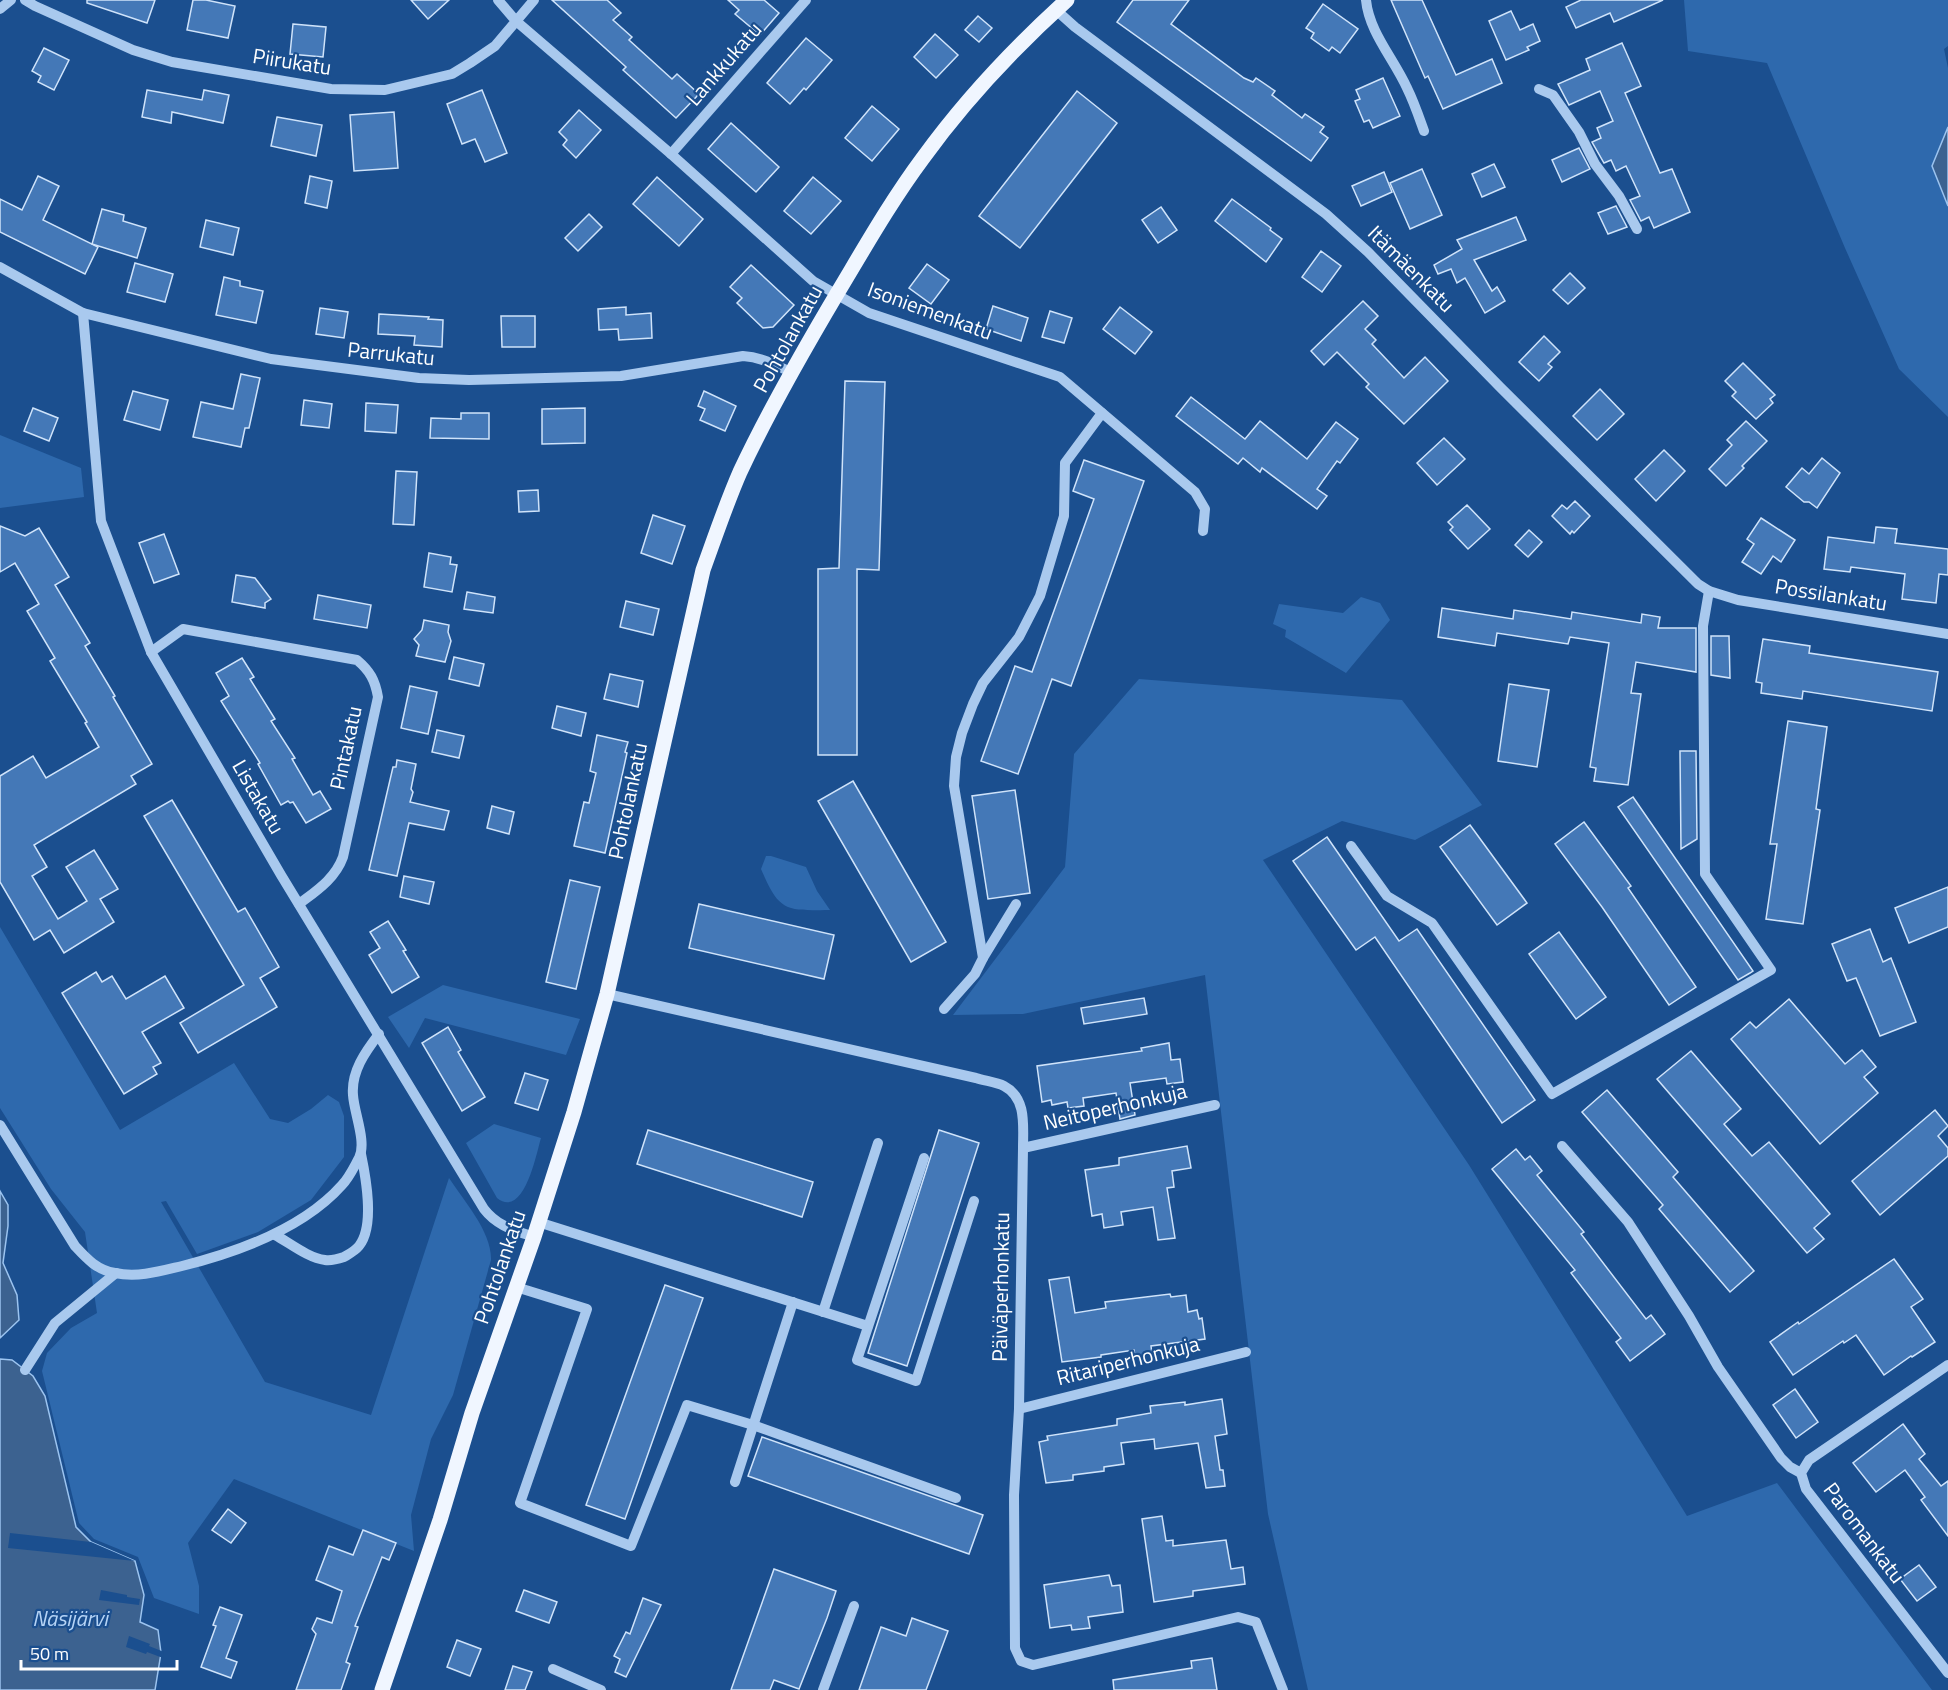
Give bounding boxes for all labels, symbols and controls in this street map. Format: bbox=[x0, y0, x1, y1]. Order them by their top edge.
street label: Lankkukatu bbox=[678, 14, 769, 112]
street label: Piirukatu bbox=[251, 39, 334, 83]
street label: Itämäenkatu bbox=[1361, 217, 1463, 319]
street label: Isoniemenkatu bbox=[863, 273, 997, 347]
street label: Pohtolankatu bbox=[744, 279, 830, 398]
street label: Parrukatu bbox=[346, 333, 436, 373]
street label: Possilankatu bbox=[1773, 569, 1890, 619]
street label: Pintakatu bbox=[321, 703, 370, 793]
street label: Pohtolankatu bbox=[599, 739, 655, 862]
street label: Listakatu bbox=[225, 753, 293, 840]
street label: Neitoperhonkuja bbox=[1040, 1074, 1190, 1138]
street label: Pohtolankatu bbox=[465, 1205, 534, 1328]
street label: Päiväperhonkatu bbox=[983, 1212, 1017, 1362]
street label: Ritariperhonkuja bbox=[1053, 1327, 1203, 1393]
street label: Paromankatu bbox=[1816, 1475, 1914, 1590]
water label: Näsijärvi bbox=[32, 1601, 110, 1635]
scale bar bbox=[21, 1633, 177, 1671]
text: 50 m bbox=[30, 1640, 69, 1667]

